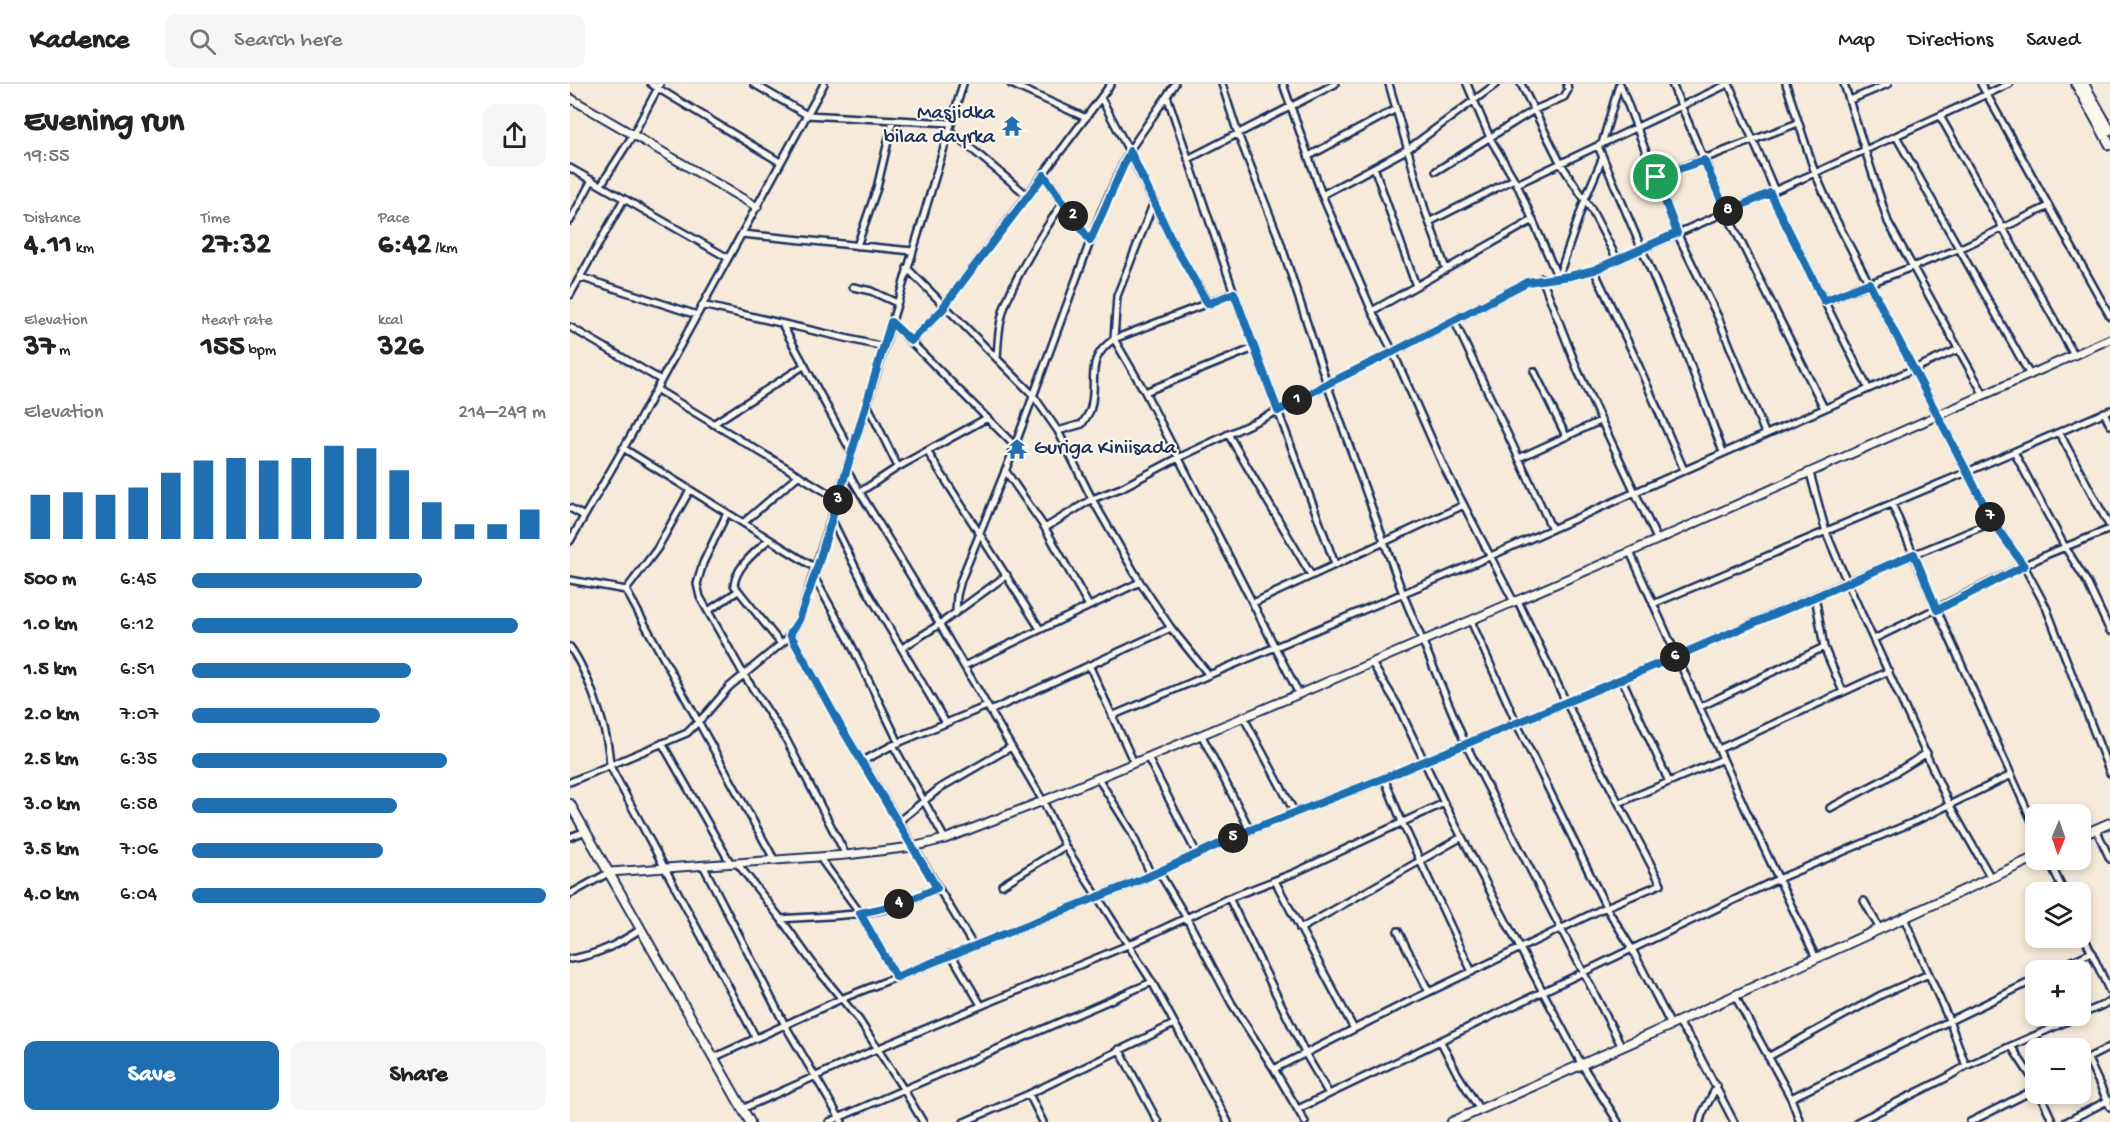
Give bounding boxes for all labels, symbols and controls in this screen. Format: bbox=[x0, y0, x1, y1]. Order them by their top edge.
search box bbox=[165, 14, 585, 68]
text: Kadence bbox=[30, 25, 129, 58]
icon: search bbox=[186, 25, 219, 58]
text: Search here bbox=[234, 28, 342, 54]
text: Map bbox=[1838, 29, 1875, 54]
text: Directions bbox=[1908, 29, 1993, 54]
text: Saved bbox=[2026, 29, 2080, 54]
place label: Masjidka bilaa dayrka bbox=[884, 102, 996, 151]
text: Evening run bbox=[24, 104, 184, 142]
button: share bbox=[483, 104, 546, 167]
temple icon: Masjidka bilaa dayrka bbox=[1000, 114, 1024, 138]
text: 19:55 bbox=[24, 146, 69, 169]
pin bbox=[1630, 151, 1681, 202]
icon: arrive bbox=[1639, 160, 1672, 193]
pin: 8 bbox=[1713, 196, 1743, 226]
pin: 2 bbox=[1058, 201, 1088, 231]
text: 8 bbox=[1724, 201, 1732, 220]
text: 2 bbox=[1069, 206, 1077, 225]
text: Distance bbox=[24, 210, 81, 229]
text: Time bbox=[201, 210, 230, 229]
text: Pace bbox=[378, 210, 409, 229]
text: 4.11 bbox=[24, 229, 72, 264]
text: 27:32 bbox=[201, 229, 271, 264]
text: 6:42 bbox=[378, 229, 432, 264]
text: km bbox=[72, 240, 94, 259]
text: /km bbox=[432, 240, 458, 259]
text: Elevation bbox=[24, 312, 88, 331]
text: Heart rate bbox=[201, 312, 273, 331]
text: kcal bbox=[378, 312, 403, 331]
text: 37 bbox=[24, 331, 55, 366]
text: 155 bbox=[201, 331, 245, 366]
text: 326 bbox=[378, 331, 423, 366]
text: m bbox=[55, 342, 70, 361]
text: bpm bbox=[245, 342, 276, 361]
pin: 1 bbox=[1282, 385, 1312, 415]
text: 1 bbox=[1294, 390, 1300, 409]
text: Elevation bbox=[24, 402, 104, 425]
text: 214–249 m bbox=[458, 402, 546, 425]
temple icon: Guriga Kiniisada bbox=[1005, 437, 1029, 461]
place label: Guriga Kiniisada bbox=[1034, 437, 1178, 462]
pin: 3 bbox=[823, 485, 853, 515]
text: 3 bbox=[834, 490, 842, 509]
pin: 7 bbox=[1975, 502, 2005, 532]
text: 7 bbox=[1986, 507, 1994, 526]
text: 500 m bbox=[24, 569, 76, 592]
text: 6:45 bbox=[120, 569, 156, 592]
text: 1.0 km bbox=[24, 614, 78, 637]
text: 6:12 bbox=[120, 614, 154, 637]
pin: 6 bbox=[1660, 642, 1690, 672]
text: 6 bbox=[1671, 647, 1679, 666]
text: 1.5 km bbox=[24, 659, 77, 682]
text: 6:51 bbox=[120, 659, 155, 682]
text: 2.0 km bbox=[24, 704, 79, 727]
text: 7:07 bbox=[120, 704, 158, 727]
text: 2.5 km bbox=[24, 749, 78, 772]
text: 6:35 bbox=[120, 749, 157, 772]
text: 3.0 km bbox=[24, 794, 80, 817]
text: 6:58 bbox=[120, 794, 158, 817]
north arrow bbox=[2025, 804, 2091, 870]
map controls bbox=[2025, 804, 2091, 1104]
pin: 5 bbox=[1218, 823, 1248, 853]
text: 5 bbox=[1229, 828, 1237, 847]
text: 3.5 km bbox=[24, 839, 79, 862]
text: 7:06 bbox=[120, 839, 158, 862]
button: layers bbox=[2025, 882, 2091, 948]
text: 4.0 km bbox=[24, 884, 79, 907]
text: 6:04 bbox=[120, 884, 157, 907]
pin: 4 bbox=[884, 889, 914, 919]
text: 4 bbox=[895, 894, 903, 913]
button: + bbox=[2025, 960, 2091, 1026]
button: − bbox=[2025, 1038, 2091, 1104]
button: Save bbox=[24, 1041, 279, 1110]
button: Share bbox=[291, 1041, 546, 1110]

